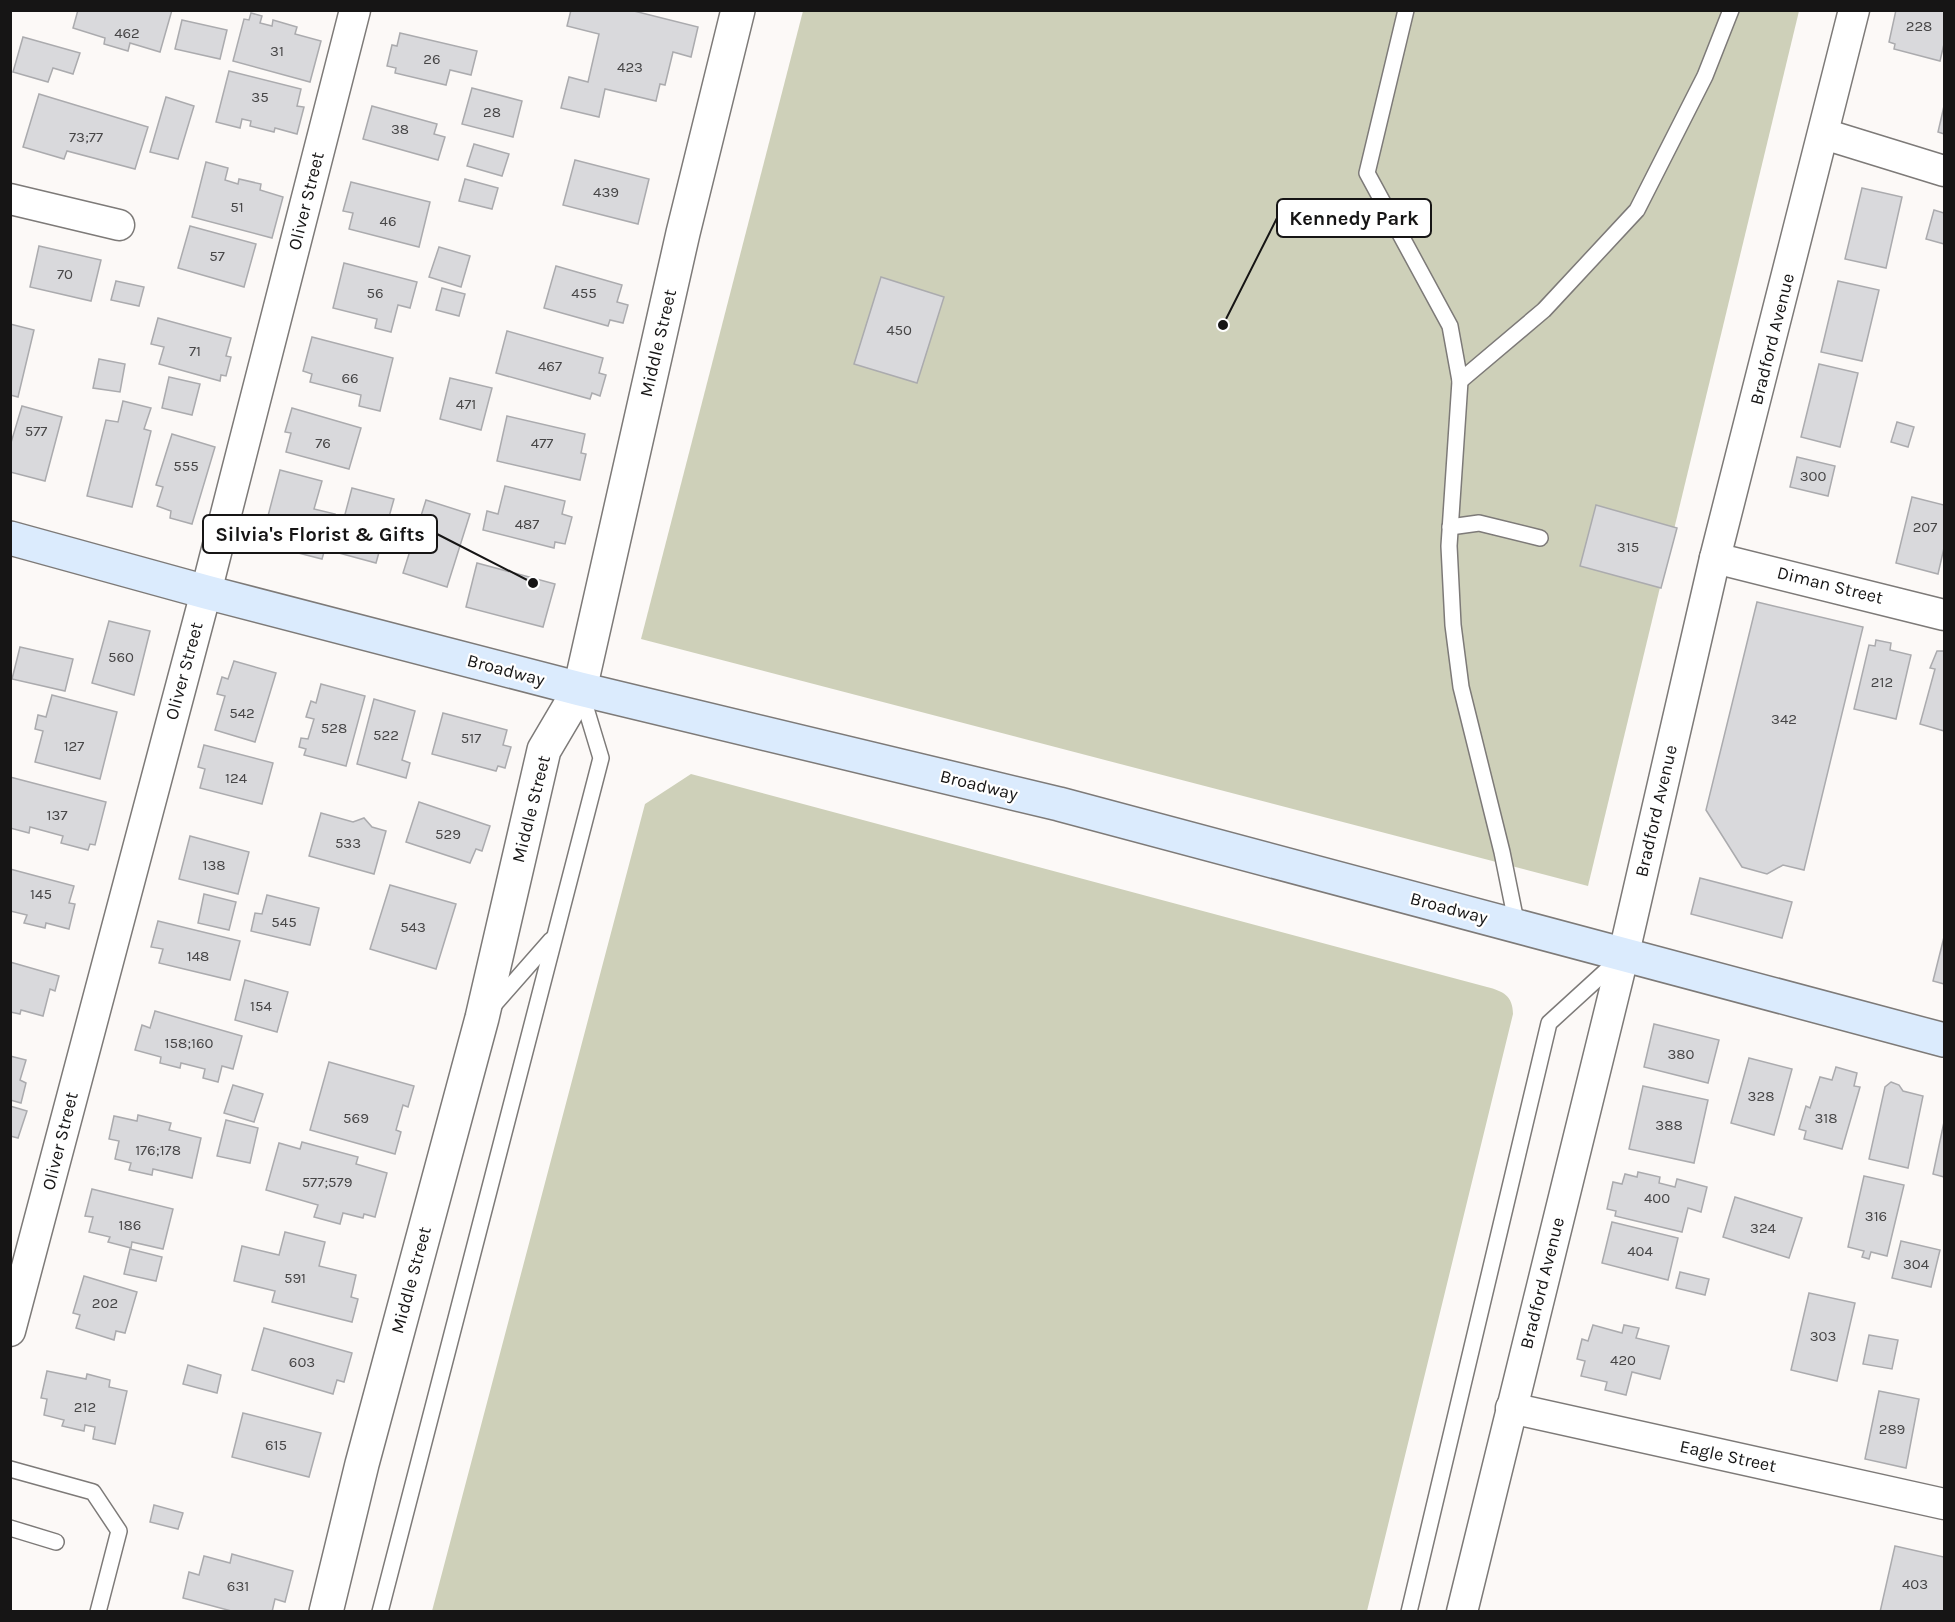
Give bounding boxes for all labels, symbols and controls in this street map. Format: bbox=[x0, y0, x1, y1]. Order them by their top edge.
house number: 228 bbox=[1906, 17, 1932, 35]
house number: 462 bbox=[114, 24, 140, 42]
house number: 31 bbox=[270, 42, 284, 60]
house number: 26 bbox=[423, 50, 441, 68]
house number: 423 bbox=[617, 58, 643, 76]
house number: 35 bbox=[251, 88, 269, 106]
house number: 28 bbox=[483, 103, 501, 121]
house number: 38 bbox=[391, 120, 409, 138]
house number: 73;77 bbox=[69, 128, 103, 146]
street label: Oliver Street bbox=[283, 149, 329, 252]
house number: 439 bbox=[593, 183, 619, 201]
house number: 51 bbox=[230, 198, 244, 216]
callout: Kennedy Park bbox=[1277, 199, 1431, 237]
text: Kennedy Park bbox=[1289, 207, 1419, 230]
house number: 46 bbox=[380, 212, 396, 230]
house number: 57 bbox=[209, 247, 225, 265]
house number: 70 bbox=[57, 265, 73, 283]
street label: Bradford Avenue bbox=[1745, 271, 1799, 407]
house number: 56 bbox=[366, 284, 384, 302]
house number: 455 bbox=[571, 284, 597, 302]
street label: Middle Street bbox=[635, 287, 681, 399]
house number: 450 bbox=[886, 321, 912, 339]
house number: 71 bbox=[189, 342, 201, 360]
house number: 467 bbox=[538, 357, 562, 375]
house number: 66 bbox=[341, 369, 359, 387]
house number: 471 bbox=[456, 395, 476, 413]
house number: 577 bbox=[25, 422, 47, 440]
house number: 76 bbox=[315, 434, 331, 452]
house number: 477 bbox=[531, 434, 553, 452]
house number: 555 bbox=[173, 457, 199, 475]
house number: 300 bbox=[1800, 467, 1826, 485]
callout: Silvia's Florist & Gifts bbox=[203, 515, 437, 553]
house number: 487 bbox=[515, 515, 539, 533]
house number: 207 bbox=[1913, 518, 1937, 536]
text: Silvia's Florist & Gifts bbox=[215, 523, 425, 546]
house number: 315 bbox=[1617, 538, 1639, 556]
street label: Diman Street bbox=[1775, 561, 1886, 609]
street label: Oliver Street bbox=[160, 619, 208, 722]
house number: 560 bbox=[108, 648, 134, 666]
street label: Broadway bbox=[465, 649, 548, 691]
house number: 212 bbox=[1871, 673, 1893, 691]
house number: 542 bbox=[229, 704, 255, 722]
house number: 342 bbox=[1771, 710, 1797, 728]
house number: 528 bbox=[321, 719, 347, 737]
house number: 522 bbox=[373, 726, 399, 744]
house number: 517 bbox=[461, 729, 481, 747]
house number: 127 bbox=[64, 737, 84, 755]
street label: Bradford Avenue bbox=[1630, 743, 1682, 879]
street label: Middle Street bbox=[507, 753, 555, 865]
street label: Broadway bbox=[938, 765, 1021, 805]
house number: 124 bbox=[225, 769, 248, 787]
house number: 137 bbox=[47, 806, 67, 824]
house number: 529 bbox=[435, 825, 461, 843]
house number: 533 bbox=[335, 834, 361, 852]
house number: 138 bbox=[202, 856, 226, 874]
house number: 145 bbox=[30, 885, 52, 903]
street label: Broadway bbox=[1408, 887, 1491, 929]
house number: 545 bbox=[271, 913, 297, 931]
house number: 543 bbox=[400, 918, 426, 936]
house number: 148 bbox=[187, 947, 209, 965]
house number: 154 bbox=[250, 997, 273, 1015]
house number: 158;160 bbox=[164, 1034, 214, 1052]
house number: 380 bbox=[1668, 1045, 1695, 1063]
house number: 328 bbox=[1748, 1087, 1774, 1105]
street label: Oliver Street bbox=[37, 1089, 83, 1192]
house number: 569 bbox=[343, 1109, 369, 1127]
house number: 318 bbox=[1814, 1109, 1838, 1127]
house number: 388 bbox=[1655, 1116, 1683, 1134]
house number: 176;178 bbox=[135, 1141, 181, 1159]
house number: 577;579 bbox=[302, 1173, 352, 1191]
house number: 400 bbox=[1644, 1189, 1670, 1207]
house number: 316 bbox=[1865, 1207, 1887, 1225]
street label: Bradford Avenue bbox=[1515, 1215, 1569, 1351]
house number: 186 bbox=[119, 1216, 141, 1234]
house number: 324 bbox=[1750, 1219, 1777, 1237]
street label: Middle Street bbox=[386, 1224, 436, 1336]
house number: 404 bbox=[1627, 1242, 1653, 1260]
house number: 304 bbox=[1903, 1255, 1930, 1273]
house number: 591 bbox=[284, 1269, 306, 1287]
house number: 202 bbox=[92, 1294, 118, 1312]
house number: 303 bbox=[1810, 1327, 1836, 1345]
house number: 420 bbox=[1610, 1351, 1636, 1369]
house number: 603 bbox=[289, 1353, 315, 1371]
house number: 212 bbox=[74, 1398, 96, 1416]
house number: 289 bbox=[1879, 1420, 1905, 1438]
street label: Eagle Street bbox=[1678, 1435, 1779, 1477]
house number: 615 bbox=[265, 1436, 287, 1454]
house number: 403 bbox=[1902, 1575, 1928, 1593]
house number: 631 bbox=[227, 1577, 249, 1595]

